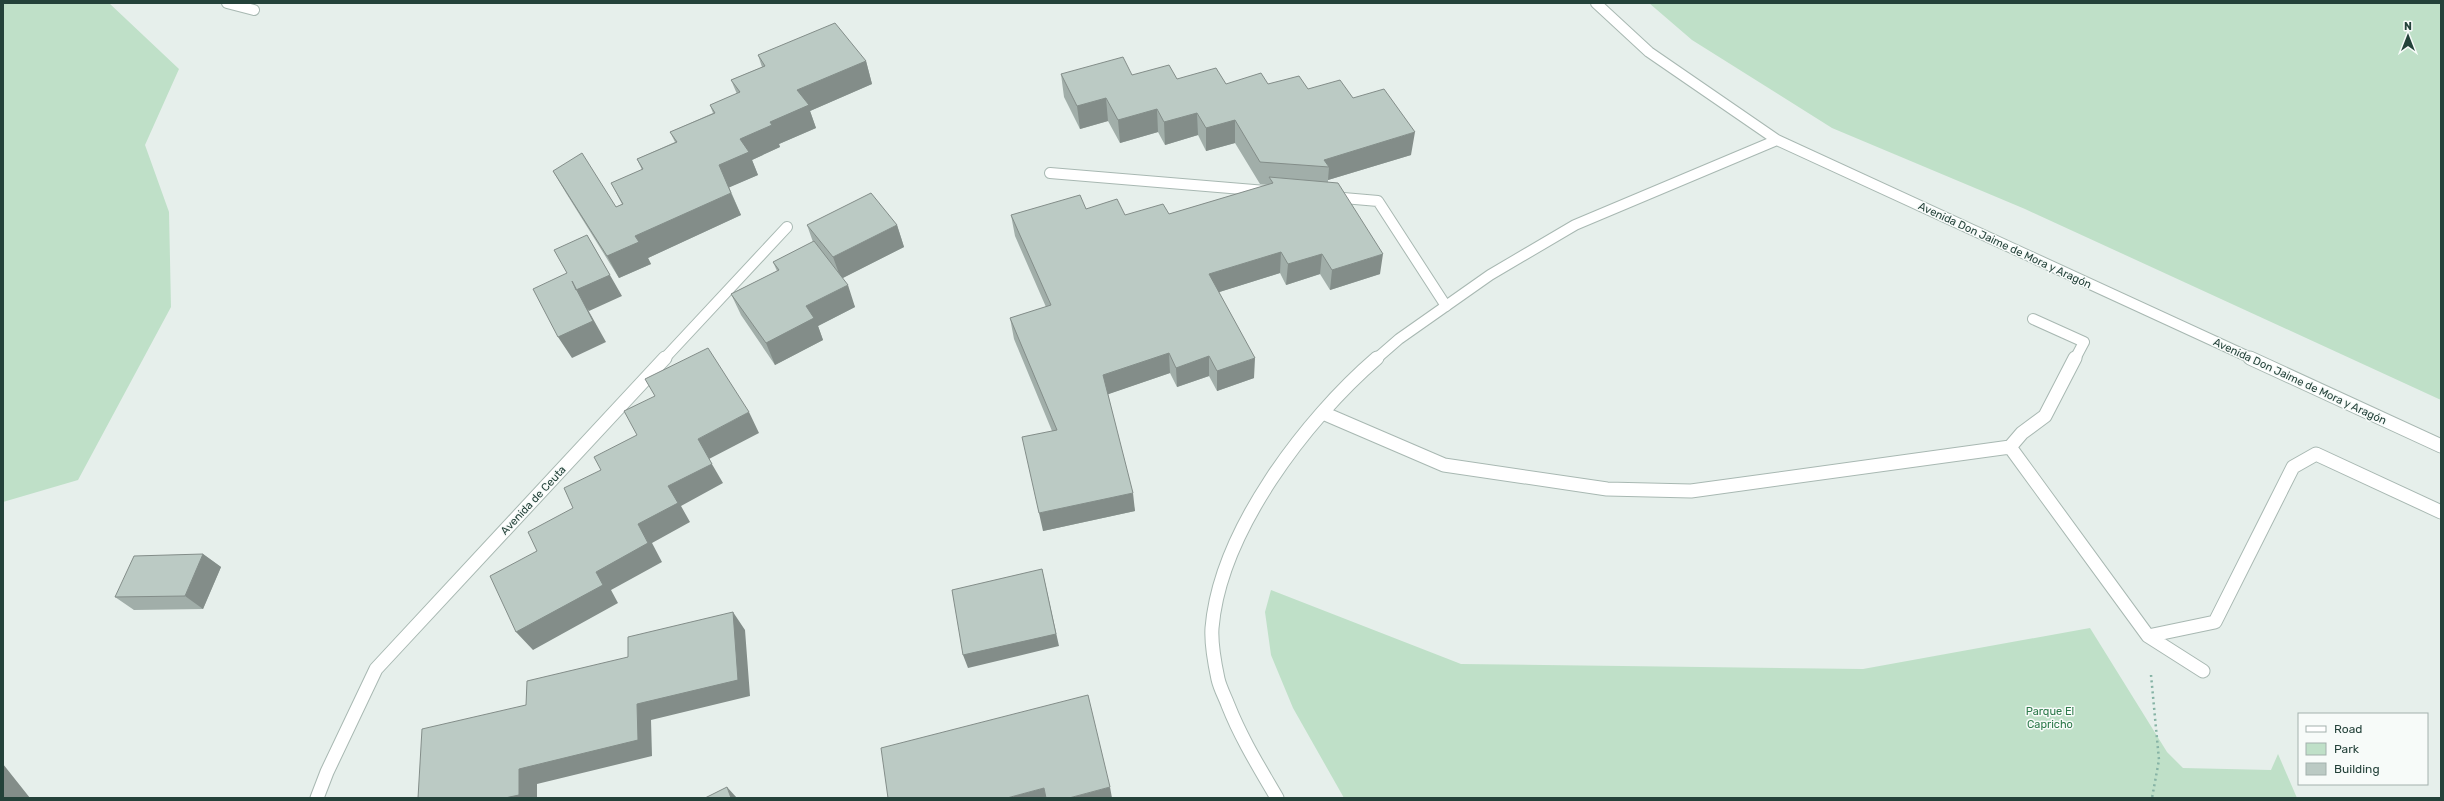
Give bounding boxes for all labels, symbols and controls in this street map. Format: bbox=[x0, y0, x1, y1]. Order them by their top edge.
north arrow bbox=[2388, 16, 2428, 56]
text: N bbox=[2404, 20, 2412, 33]
street label: Avenida Don Jaime de Mora y Aragón bbox=[1916, 200, 2093, 291]
street label: Avenida Don Jaime de Mora y Aragón bbox=[2211, 336, 2388, 427]
street label: Avenida de Ceuta bbox=[498, 463, 569, 538]
park label: Parque El Capricho bbox=[2026, 705, 2074, 731]
legend bbox=[2298, 713, 2428, 785]
text: Road bbox=[2334, 722, 2362, 736]
text: Park bbox=[2334, 742, 2360, 756]
text: Building bbox=[2334, 762, 2380, 776]

